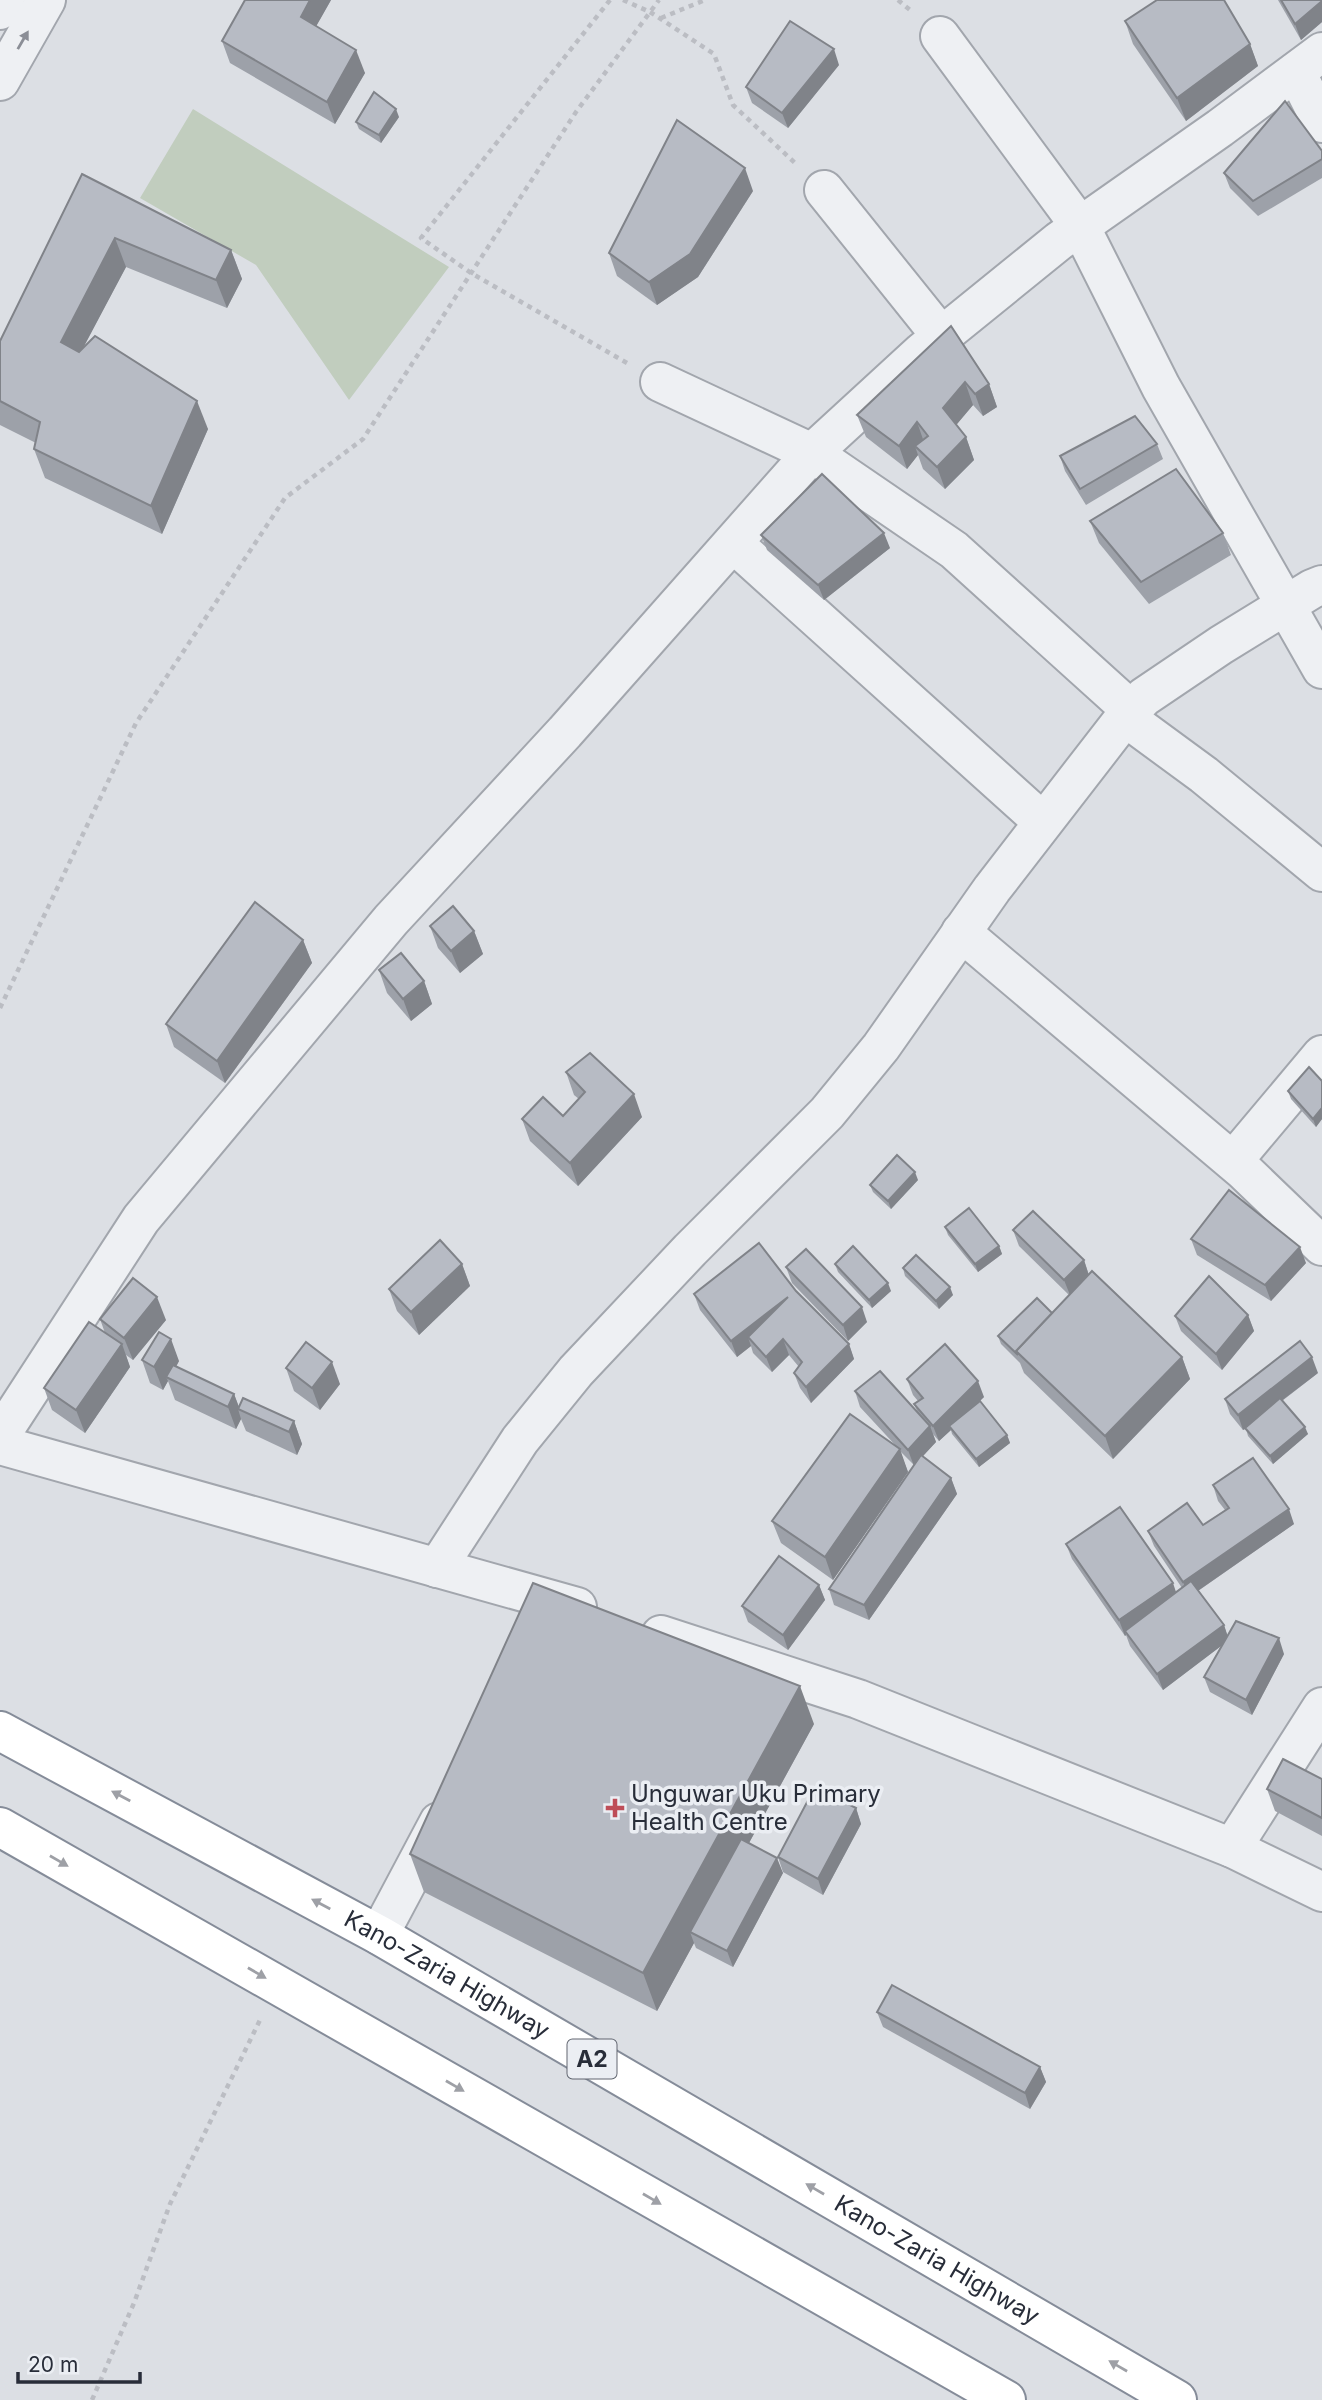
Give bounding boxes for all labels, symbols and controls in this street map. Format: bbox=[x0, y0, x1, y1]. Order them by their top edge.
one-way arrow bbox=[17, 31, 29, 50]
place label: Unguwar Uku Primary Health Centre bbox=[631, 1779, 881, 1836]
one-way arrow bbox=[111, 1790, 131, 1802]
marker: Unguwar Uku Primary Health Centre bbox=[605, 1798, 625, 1818]
one-way arrow bbox=[50, 1854, 69, 1867]
one-way arrow bbox=[311, 1898, 331, 1910]
street label: Kano-Zaria Highway bbox=[339, 1904, 555, 2045]
one-way arrow bbox=[247, 1967, 267, 1979]
road number: A2 bbox=[568, 2040, 616, 2078]
one-way arrow bbox=[445, 2080, 464, 2092]
one-way arrow bbox=[806, 2183, 825, 2196]
street label: Kano-Zaria Highway bbox=[829, 2189, 1045, 2331]
one-way arrow bbox=[643, 2192, 662, 2205]
scale bar bbox=[18, 2340, 140, 2384]
text: 20 m bbox=[28, 2352, 78, 2377]
one-way arrow bbox=[1108, 2359, 1127, 2372]

